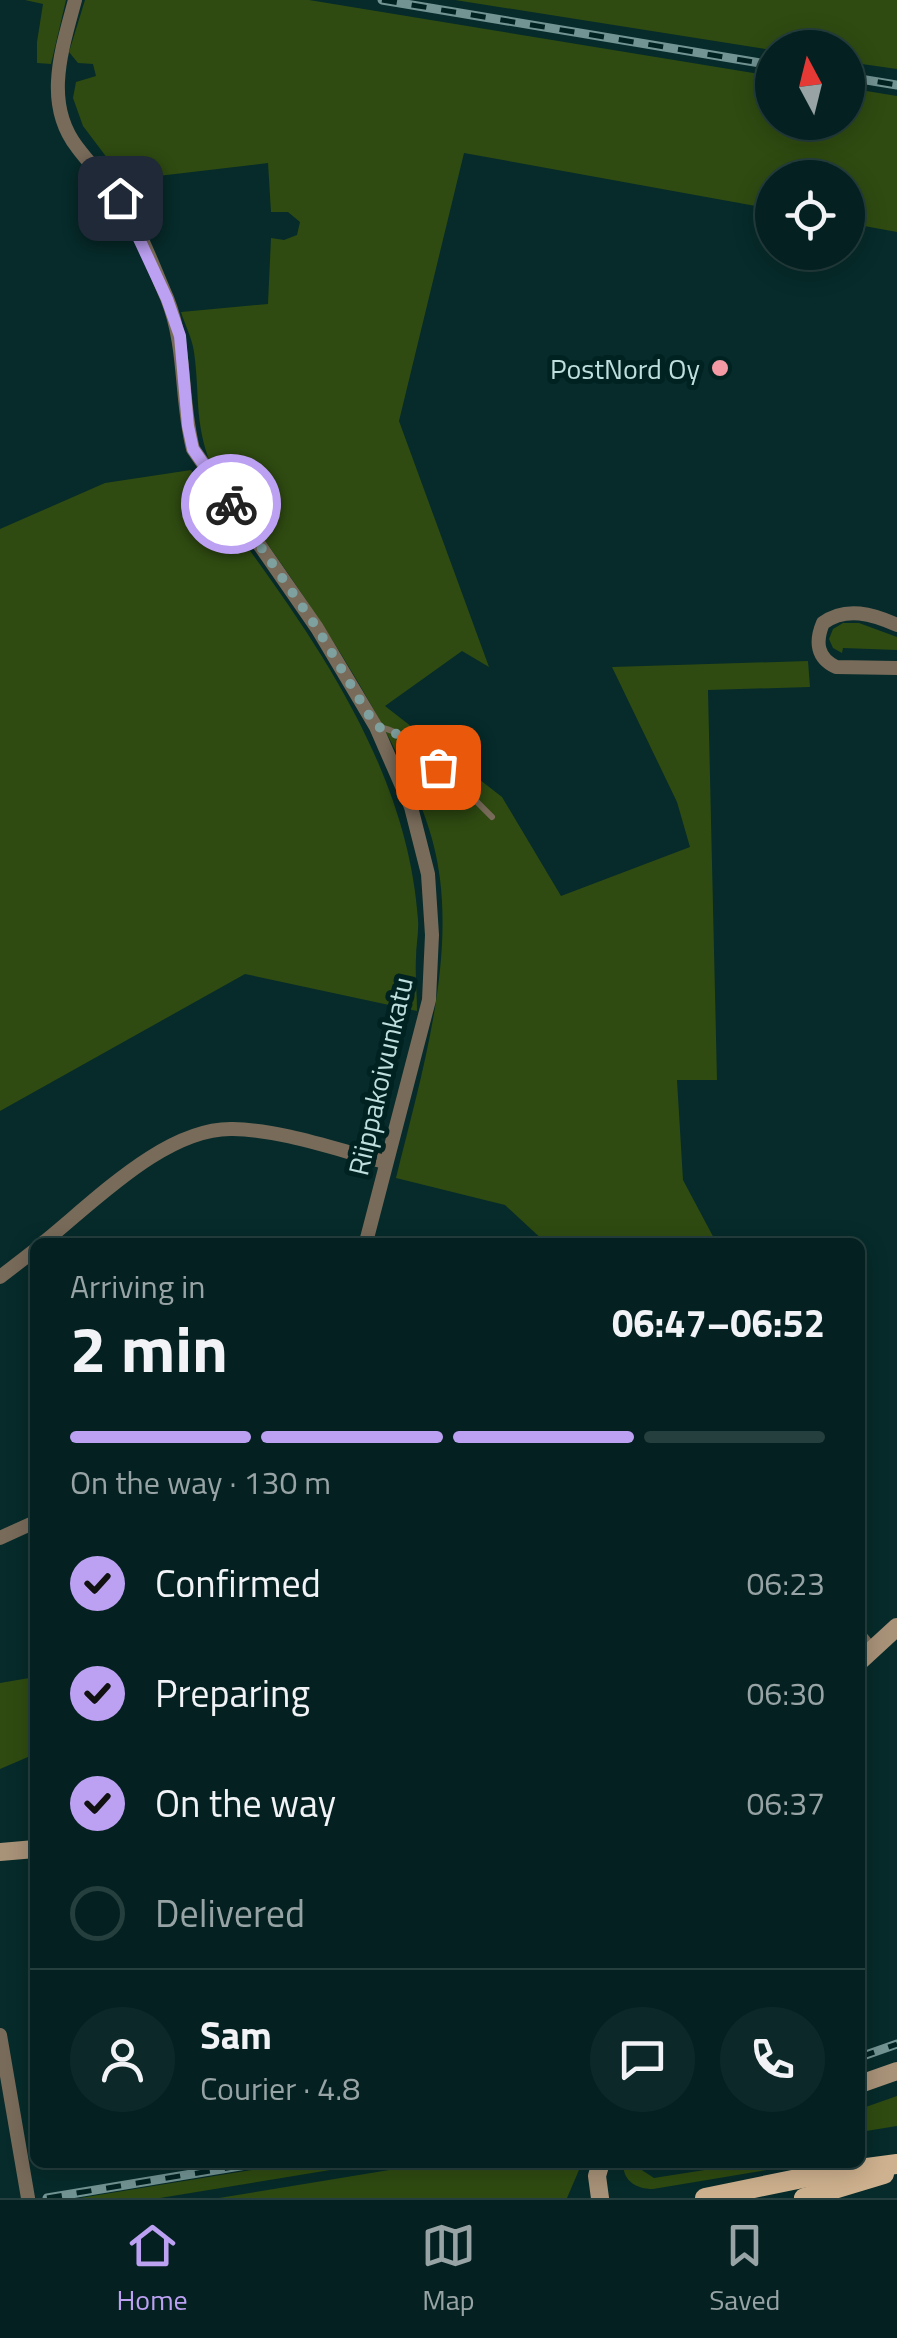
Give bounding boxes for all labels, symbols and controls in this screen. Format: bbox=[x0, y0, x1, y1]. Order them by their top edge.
north arrow bbox=[755, 30, 865, 140]
map controls bbox=[755, 30, 865, 270]
pin bbox=[78, 156, 163, 241]
button: locate bbox=[755, 160, 865, 270]
icon: home bbox=[93, 171, 148, 226]
place label: PostNord Oy bbox=[550, 347, 700, 390]
marker: PostNord Oy bbox=[709, 357, 731, 379]
courier bbox=[181, 454, 281, 554]
icon: bike bbox=[204, 477, 259, 532]
pin bbox=[396, 725, 481, 810]
icon: bag bbox=[411, 740, 466, 795]
street label: Riippakoivunkatu bbox=[336, 973, 424, 1179]
text: Arriving in bbox=[70, 1262, 206, 1310]
text: 06:47–06:52 bbox=[612, 1294, 825, 1352]
text: 2 min bbox=[70, 1298, 228, 1397]
text: On the way · 130 m bbox=[70, 1458, 331, 1506]
text: Confirmed bbox=[155, 1554, 321, 1612]
icon: check bbox=[70, 1556, 125, 1611]
text: 06:23 bbox=[746, 1559, 825, 1607]
text: Preparing bbox=[155, 1664, 310, 1722]
icon: check bbox=[70, 1666, 125, 1721]
text: 06:30 bbox=[746, 1669, 825, 1717]
text: On the way bbox=[155, 1774, 336, 1832]
icon: check bbox=[70, 1776, 125, 1831]
text: 06:37 bbox=[746, 1779, 825, 1827]
text: Delivered bbox=[155, 1884, 305, 1942]
text: Sam bbox=[200, 2006, 272, 2064]
button: person bbox=[70, 2007, 175, 2112]
button: chat bbox=[590, 2007, 695, 2112]
button: phone bbox=[720, 2007, 825, 2112]
text: Courier · 4.8 bbox=[200, 2064, 360, 2112]
tab: Home bbox=[117, 2218, 188, 2321]
tab: Map bbox=[421, 2218, 476, 2321]
tab: Saved bbox=[709, 2218, 780, 2321]

